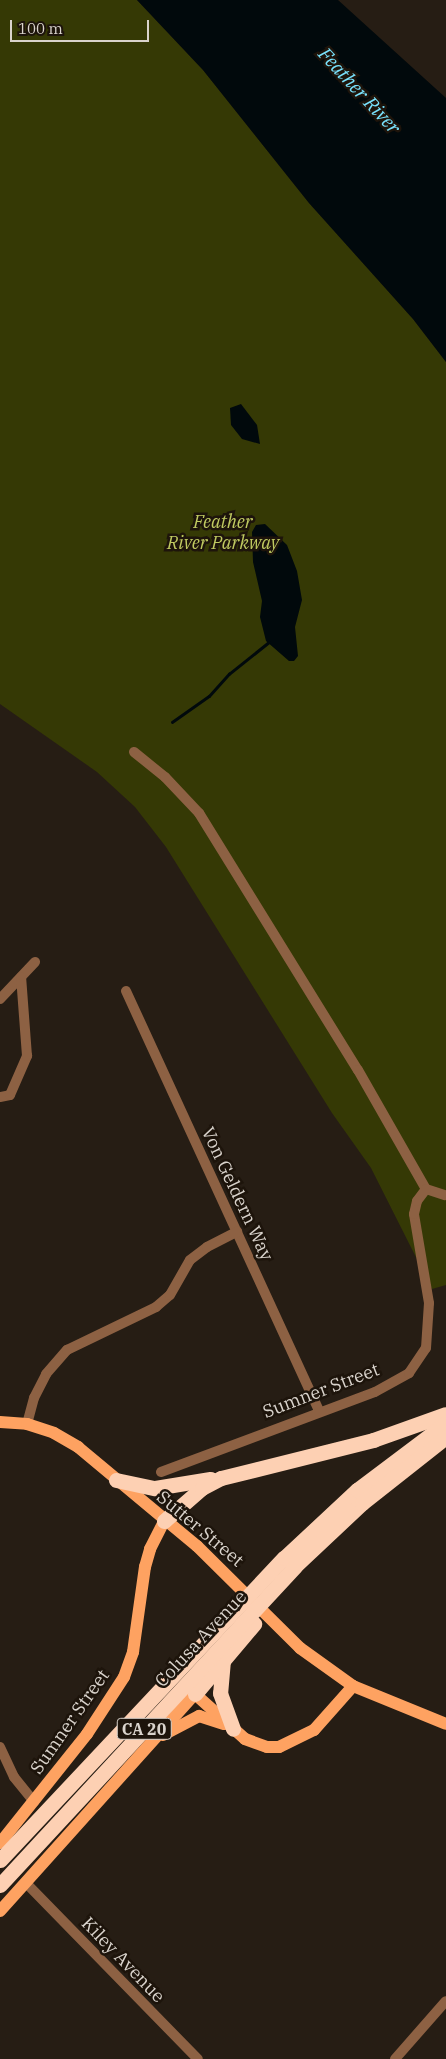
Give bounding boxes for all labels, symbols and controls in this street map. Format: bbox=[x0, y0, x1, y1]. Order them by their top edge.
scale bar bbox=[12, 10, 151, 42]
text: 100 m bbox=[18, 19, 63, 38]
water label: Feather River bbox=[313, 43, 405, 139]
park label: Feather River Parkway bbox=[167, 512, 279, 554]
street label: Von Geldern Way bbox=[197, 1124, 277, 1264]
street label: Sumner Street bbox=[260, 1359, 382, 1423]
street label: Sutter Street bbox=[152, 1486, 248, 1572]
street label: Colusa Avenue bbox=[151, 1586, 251, 1692]
street label: Sumner Street bbox=[26, 1666, 114, 1778]
road number: CA 20 bbox=[116, 1716, 172, 1742]
street label: Kiley Avenue bbox=[77, 1913, 169, 2007]

